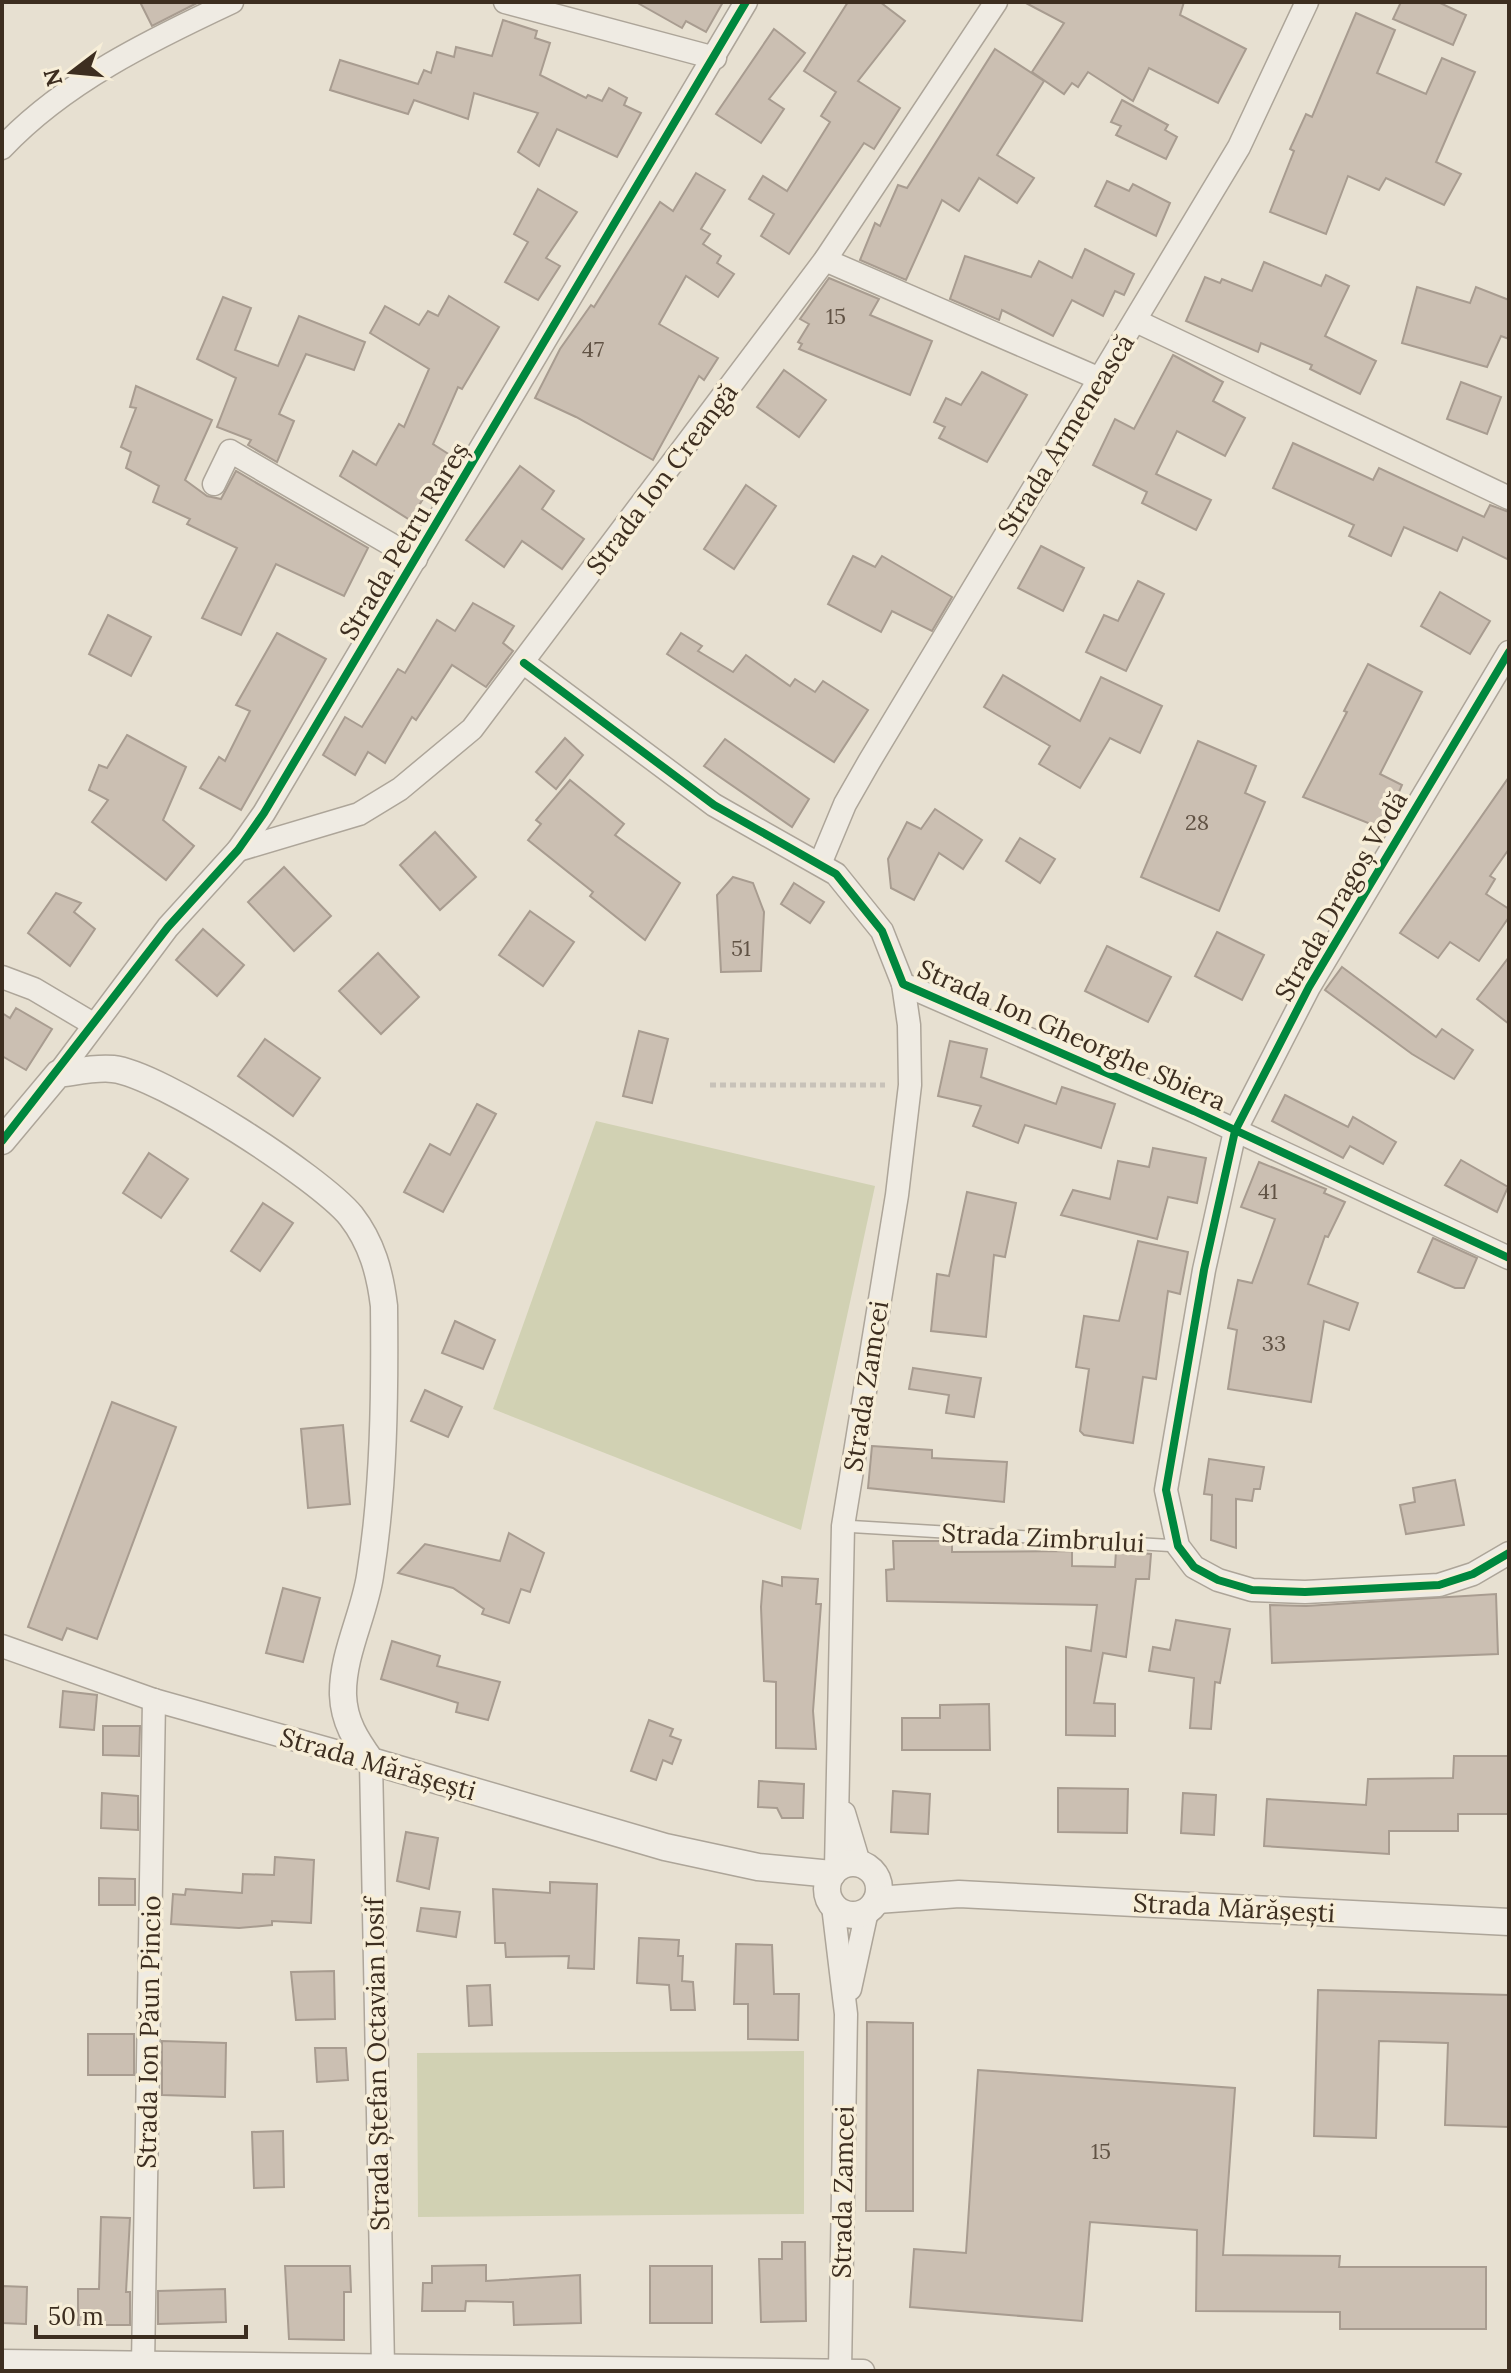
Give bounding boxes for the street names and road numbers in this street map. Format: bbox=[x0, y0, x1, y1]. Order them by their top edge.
street label: Strada Armenească bbox=[990, 327, 1141, 542]
street label: Strada Ion Creangă bbox=[579, 376, 744, 581]
street label: Strada Petru Rareș bbox=[331, 436, 476, 646]
street label: Strada Dragoș Vodă bbox=[1267, 785, 1414, 1007]
street label: Strada Ion Gheorghe Sbiera bbox=[913, 952, 1231, 1118]
street label: Strada Zamcei bbox=[836, 1298, 895, 1474]
street label: Strada Zimbrului bbox=[941, 1516, 1145, 1559]
street label: Strada Mărășești bbox=[276, 1720, 480, 1807]
street label: Strada Mărășești bbox=[1132, 1886, 1336, 1929]
street label: Strada Ion Păun Pincio bbox=[130, 1895, 167, 2169]
street label: Strada Ștefan Octavian Iosif bbox=[357, 1895, 396, 2231]
street label: Strada Zamcei bbox=[824, 2105, 861, 2279]

